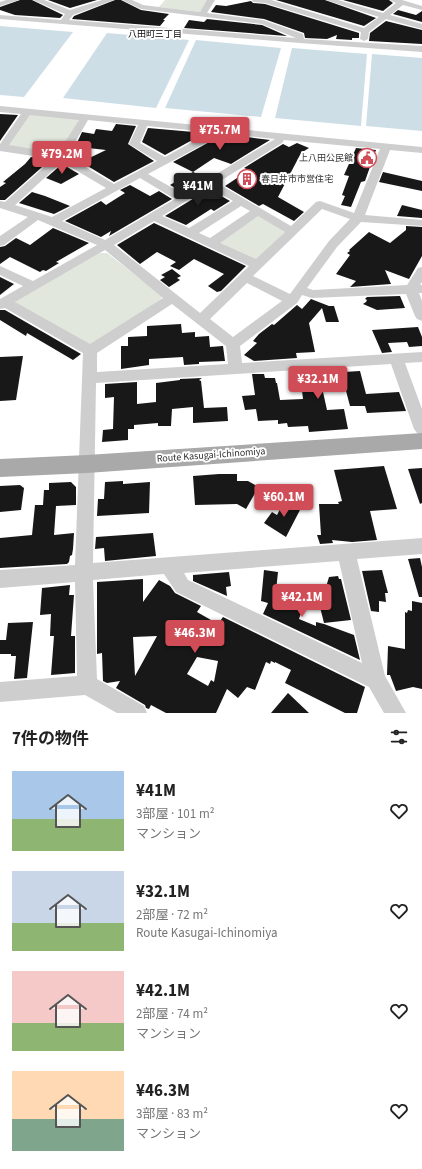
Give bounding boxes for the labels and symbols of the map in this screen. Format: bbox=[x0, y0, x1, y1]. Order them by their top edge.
district label: 八田町三丁目 bbox=[128, 28, 182, 41]
pin: ¥75.7M bbox=[187, 117, 253, 151]
pin: ¥79.2M bbox=[29, 141, 95, 175]
public building icon: 上八田公民館 bbox=[356, 147, 378, 169]
place label: 上八田公民館 bbox=[299, 152, 353, 165]
building icon: 春日井市市営住宅 bbox=[236, 168, 258, 190]
pin: ¥41M bbox=[174, 173, 222, 207]
place label: 春日井市市営住宅 bbox=[261, 173, 333, 186]
pin: ¥32.1M bbox=[285, 366, 351, 400]
street label: Route Kasugai-Ichinomiya bbox=[156, 444, 266, 466]
pin: ¥60.1M bbox=[251, 484, 317, 518]
pin: ¥42.1M bbox=[269, 584, 335, 618]
pin: ¥46.3M bbox=[162, 620, 228, 654]

